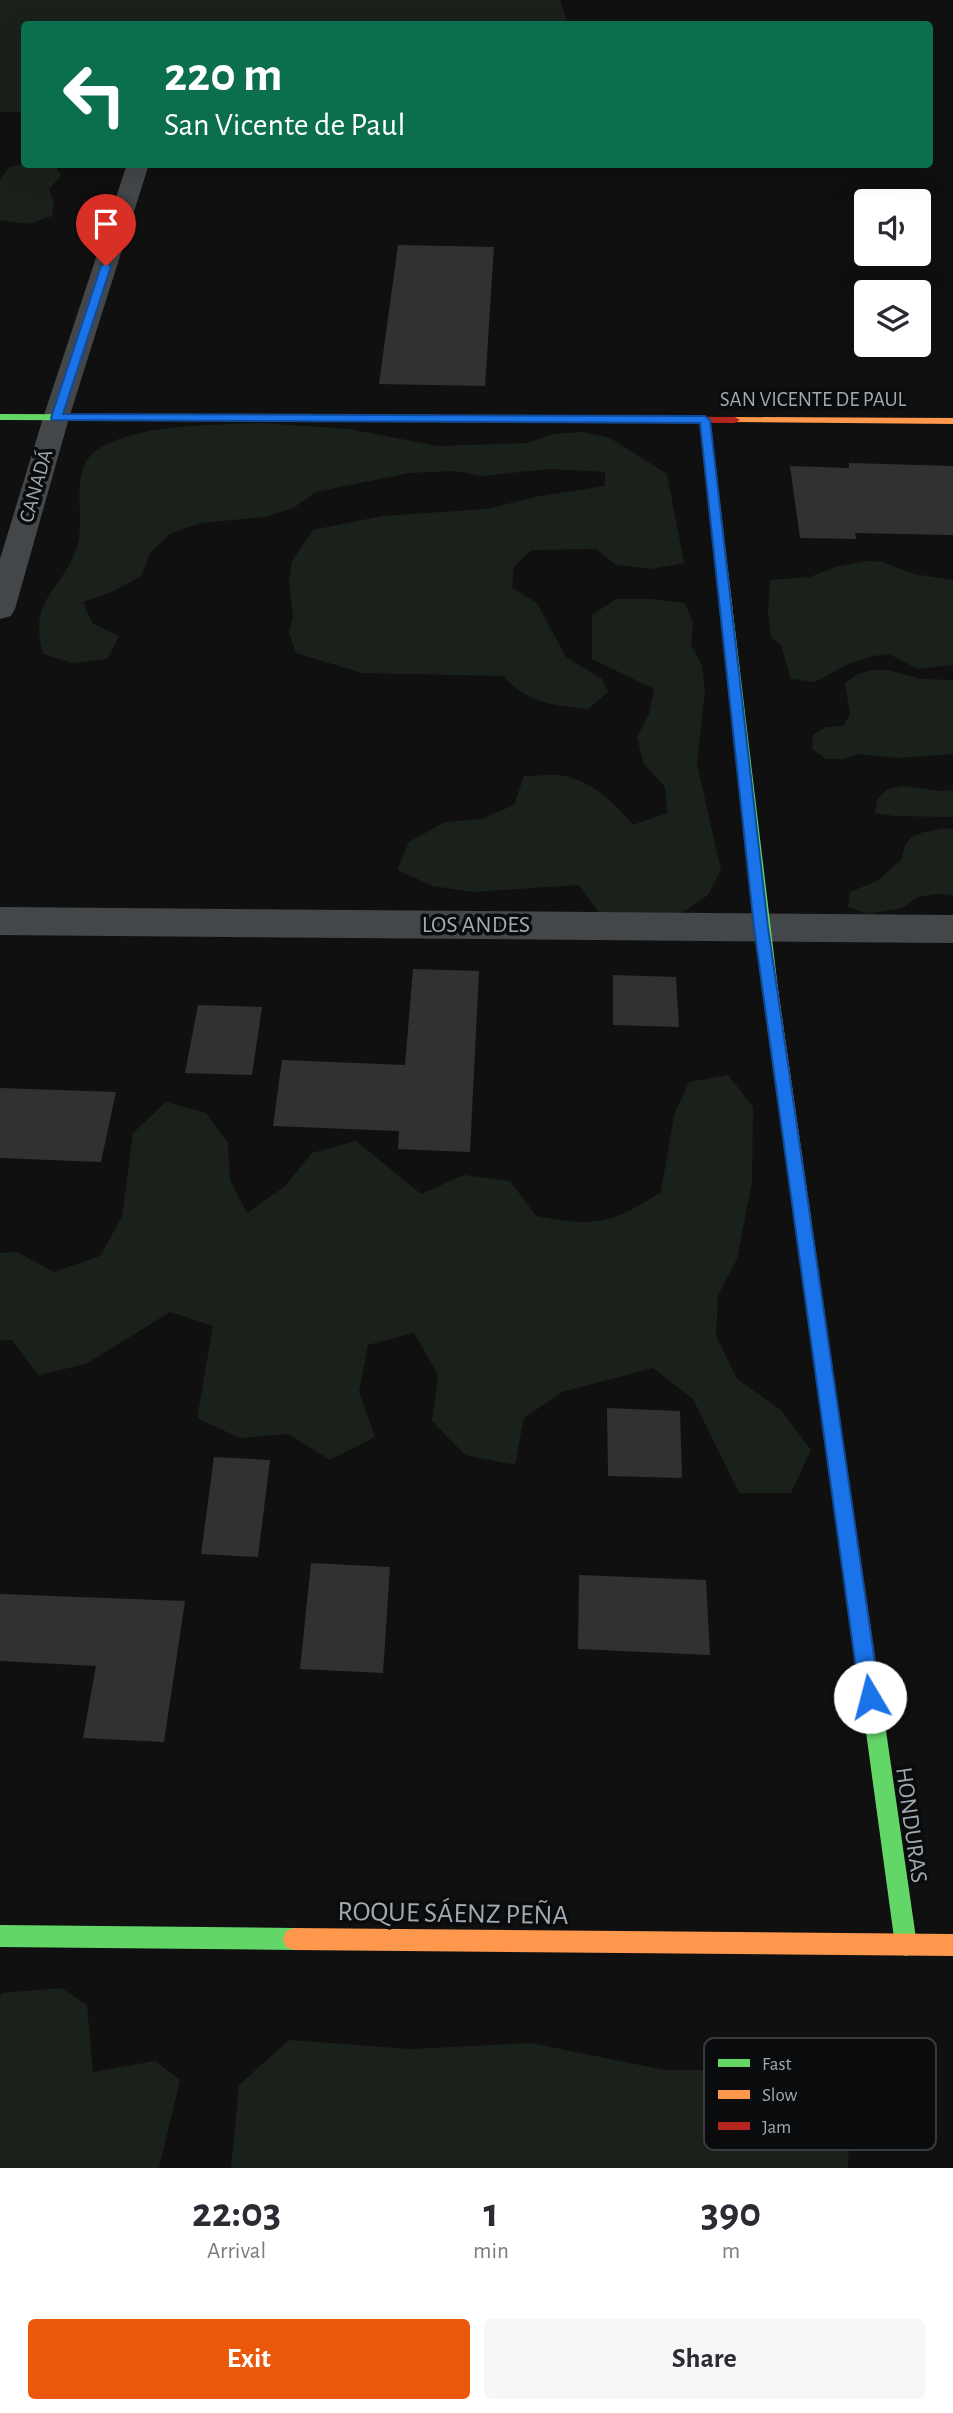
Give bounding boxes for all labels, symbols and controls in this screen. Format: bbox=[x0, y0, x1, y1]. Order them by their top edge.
icon: left bbox=[49, 49, 140, 140]
text: 220 m bbox=[164, 51, 283, 100]
text: San Vicente de Paul bbox=[164, 109, 405, 141]
map controls bbox=[854, 189, 931, 357]
button: sound bbox=[854, 189, 931, 266]
pin bbox=[76, 194, 136, 266]
icon: arrive bbox=[87, 205, 125, 243]
button: layers bbox=[854, 280, 931, 357]
street label: SAN VICENTE DE PAUL bbox=[720, 389, 907, 410]
street label: CANADÁ bbox=[14, 447, 56, 525]
street label: LOS ANDES bbox=[422, 913, 530, 937]
position arrow bbox=[833, 1660, 907, 1734]
street label: HONDURAS bbox=[891, 1766, 931, 1884]
street label: ROQUE SÁENZ PEÑA bbox=[337, 1895, 569, 1930]
legend bbox=[704, 2038, 936, 2150]
text: Fast bbox=[762, 2055, 792, 2074]
text: Slow bbox=[762, 2086, 798, 2105]
text: Jam bbox=[762, 2118, 791, 2137]
text: 22:03 bbox=[192, 2192, 281, 2234]
text: 1 bbox=[483, 2192, 499, 2234]
text: 390 bbox=[701, 2192, 761, 2234]
text: Arrival bbox=[207, 2240, 266, 2263]
text: min bbox=[473, 2240, 509, 2263]
text: m bbox=[722, 2240, 740, 2263]
button: Exit bbox=[28, 2319, 470, 2399]
button: Share bbox=[484, 2319, 925, 2399]

